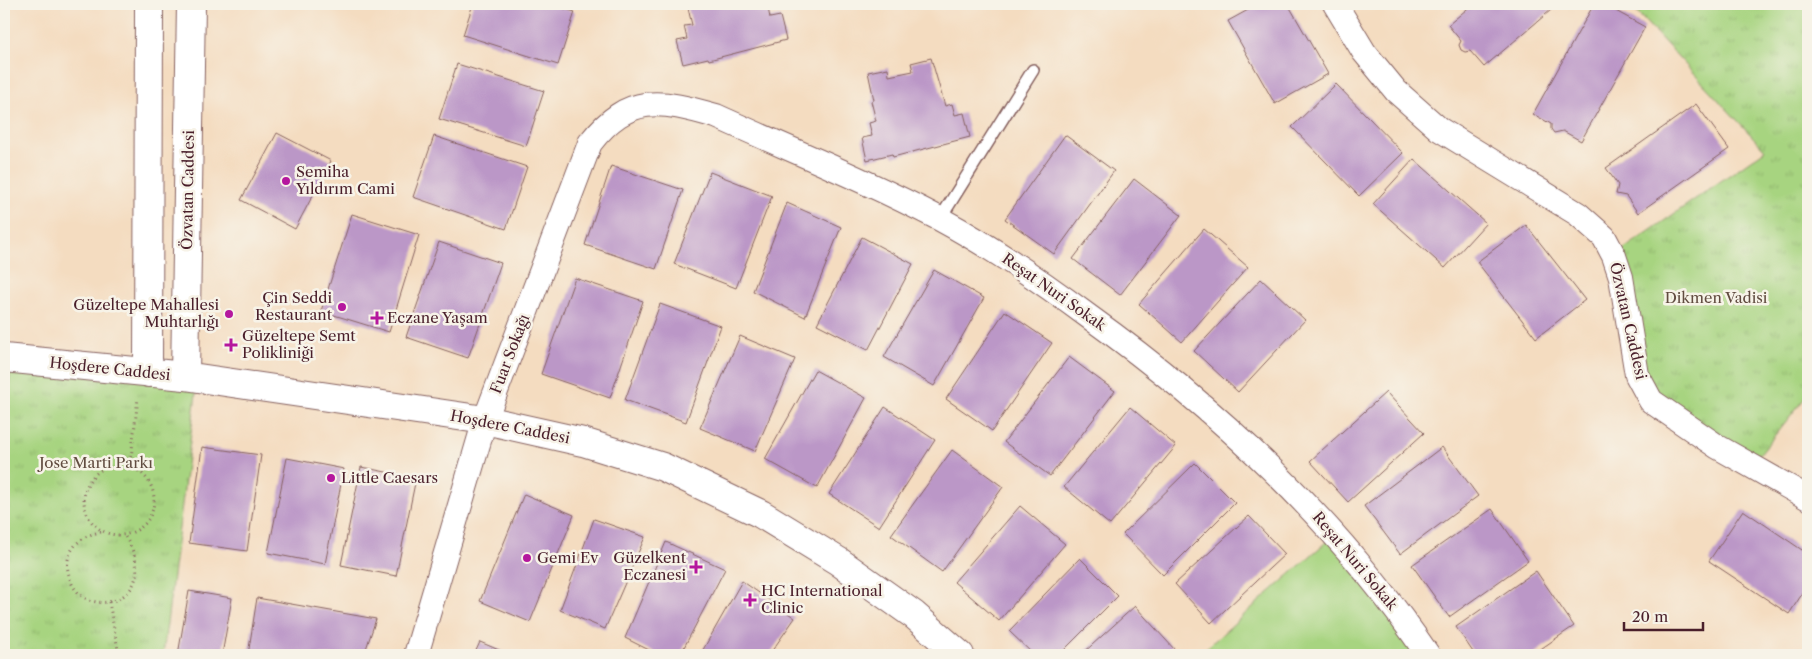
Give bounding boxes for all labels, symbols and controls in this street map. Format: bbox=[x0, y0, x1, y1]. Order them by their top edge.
street label: Özvatan Caddesi bbox=[177, 130, 198, 250]
place label: Semiha Yıldırım Cami bbox=[295, 162, 395, 198]
marker: Semiha Yıldırım Cami bbox=[280, 175, 292, 187]
street label: Reşat Nuri Sokak bbox=[999, 249, 1111, 335]
street label: Özvatan Caddesi bbox=[1606, 260, 1651, 382]
place label: Çin Seddi Restaurant bbox=[255, 288, 333, 324]
park label: Dikmen Vadisi bbox=[1665, 288, 1768, 307]
place label: Güzeltepe Mahallesi Muhtarlığı bbox=[73, 295, 219, 331]
marker: Çin Seddi Restaurant bbox=[336, 301, 348, 313]
marker: Güzeltepe Mahallesi Muhtarlığı bbox=[223, 308, 235, 320]
place label: Eczane Yaşam bbox=[387, 308, 488, 327]
street label: Fuar Sokağı bbox=[486, 311, 534, 396]
marker: Eczane Yaşam bbox=[371, 312, 383, 324]
place label: Güzeltepe Semt Polikliniği bbox=[242, 326, 356, 362]
marker: Güzeltepe Semt Polikliniği bbox=[224, 338, 238, 352]
street label: Hoşdere Caddesi bbox=[49, 353, 172, 384]
street label: Hoşdere Caddesi bbox=[449, 406, 572, 448]
park label: Jose Marti Parkı bbox=[37, 453, 153, 472]
place label: Little Caesars bbox=[341, 468, 438, 487]
marker: Little Caesars bbox=[325, 472, 337, 484]
street label: Reşat Nuri Sokak bbox=[1309, 508, 1403, 615]
place label: Gemi Ev bbox=[537, 548, 599, 567]
place label: Güzelkent Eczanesi bbox=[613, 548, 687, 584]
marker: Gemi Ev bbox=[521, 552, 533, 564]
marker: Güzelkent Eczanesi bbox=[690, 561, 702, 573]
place label: HC International Clinic bbox=[761, 581, 883, 617]
marker: HC International Clinic bbox=[743, 593, 757, 607]
scale bar bbox=[1624, 599, 1703, 631]
text: 20 m bbox=[1632, 607, 1668, 626]

